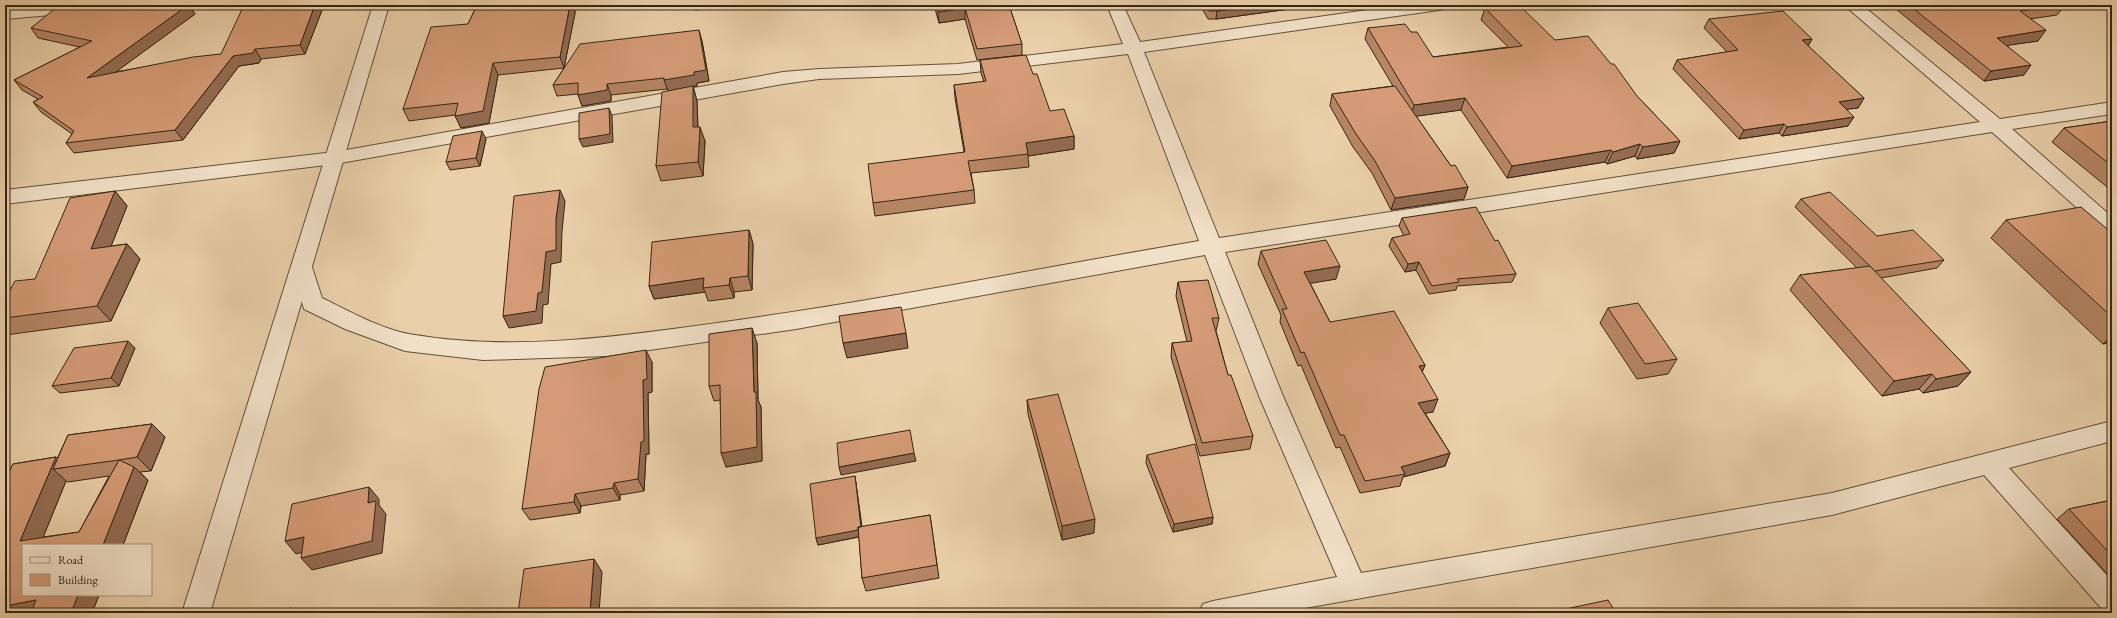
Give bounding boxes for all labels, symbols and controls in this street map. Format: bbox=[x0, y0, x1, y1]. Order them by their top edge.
legend bbox=[22, 544, 152, 596]
text: Road bbox=[58, 552, 84, 568]
text: Building bbox=[58, 572, 99, 588]

